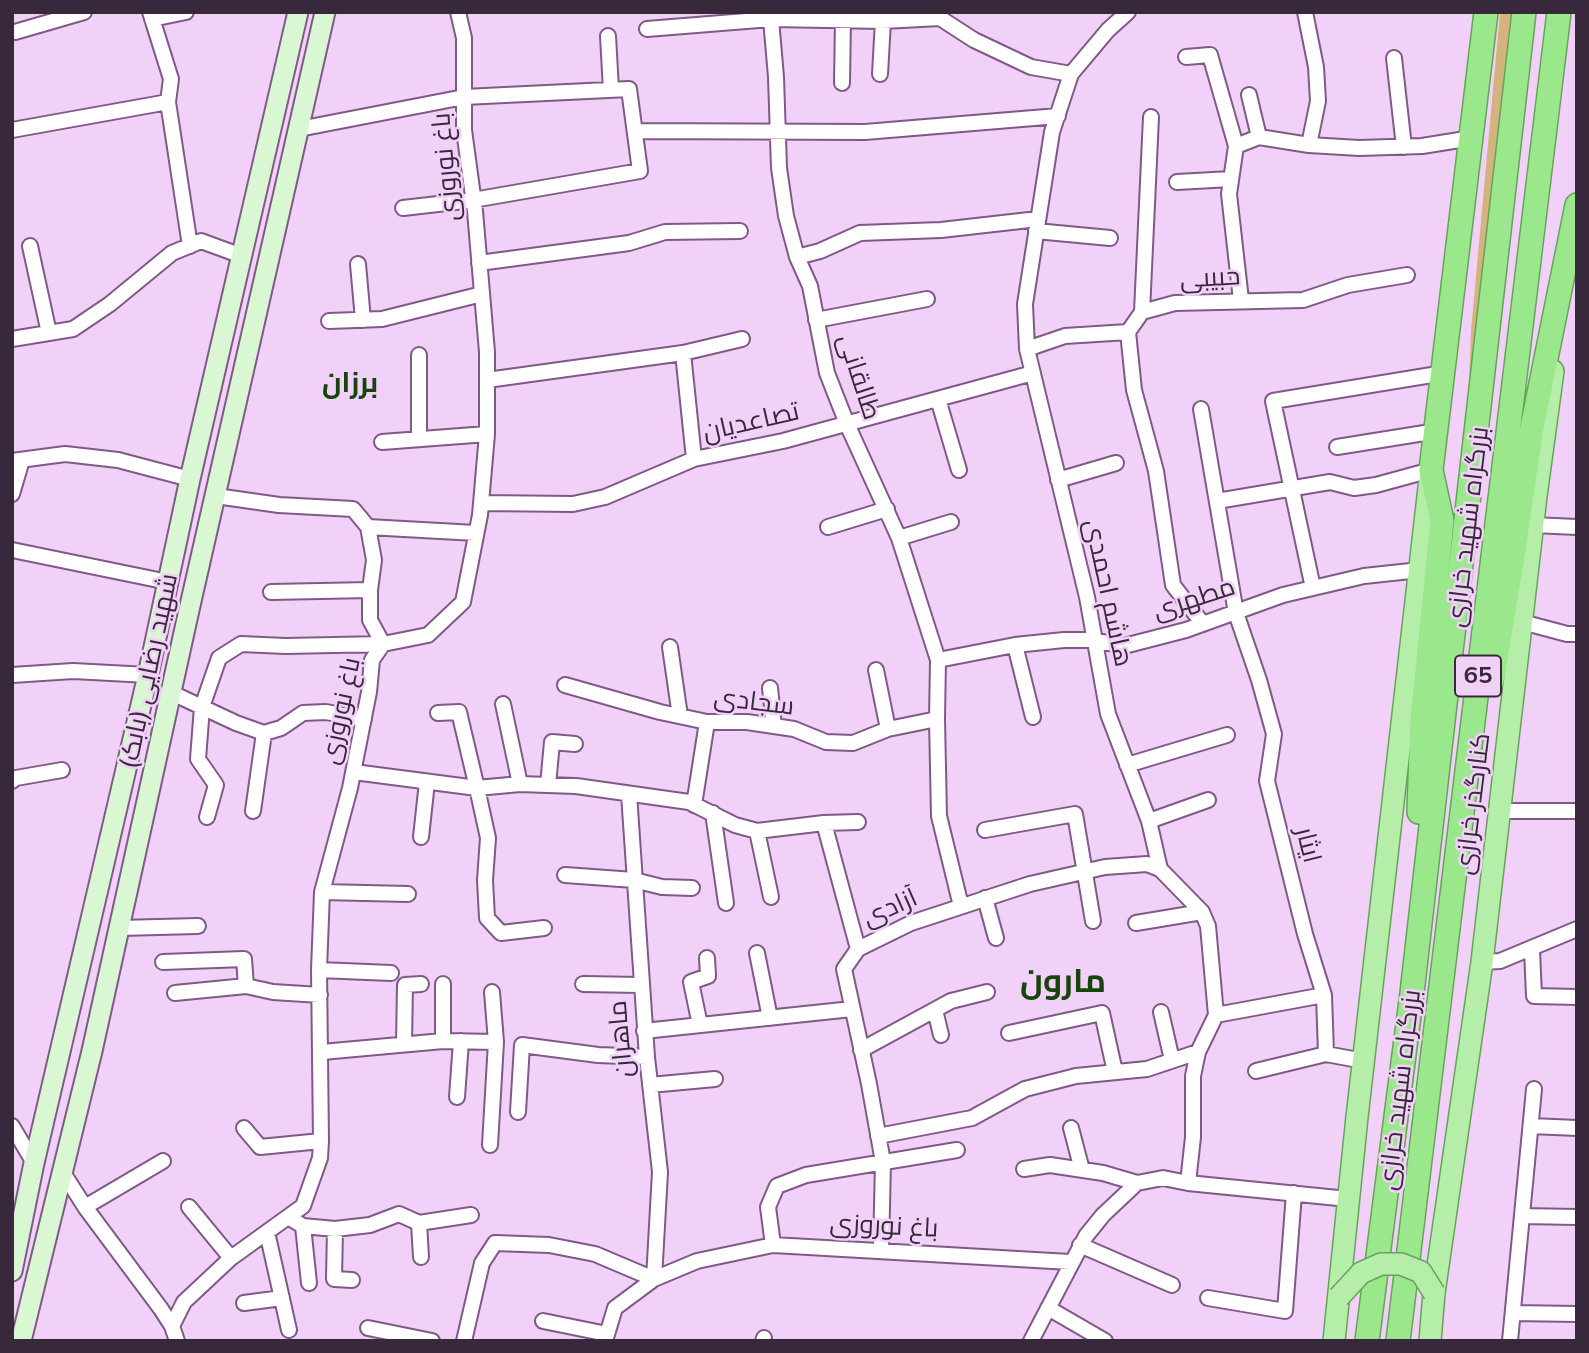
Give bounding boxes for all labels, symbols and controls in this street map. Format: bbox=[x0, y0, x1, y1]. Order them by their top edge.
street label: باغ نوروزی bbox=[426, 111, 466, 223]
street label: حبیبی bbox=[1179, 261, 1241, 295]
street label: طالقانی bbox=[831, 330, 887, 424]
district label: برزان bbox=[322, 367, 378, 401]
street label: تصاعدیان bbox=[700, 396, 802, 448]
street label: بزرگراه شهید خرازی bbox=[1440, 425, 1496, 629]
street label: هاشم احمدی bbox=[1077, 516, 1139, 670]
street label: شهید رضایی (بابک) bbox=[113, 570, 185, 772]
street label: مطهری bbox=[1149, 571, 1239, 627]
street label: باغ نوروزی bbox=[314, 655, 368, 767]
road number: 65 bbox=[1455, 656, 1501, 696]
street label: سجادی bbox=[712, 682, 796, 722]
street label: کنارگذر خرازی bbox=[1449, 731, 1497, 877]
street label: ایثار bbox=[1288, 824, 1328, 866]
street label: آزادی bbox=[858, 882, 922, 934]
district label: مارون bbox=[1020, 962, 1106, 1002]
street label: بزرگراه شهید خرازی bbox=[1372, 988, 1428, 1192]
street label: ماهران bbox=[602, 999, 640, 1079]
street label: باغ نوروزی bbox=[829, 1208, 939, 1244]

